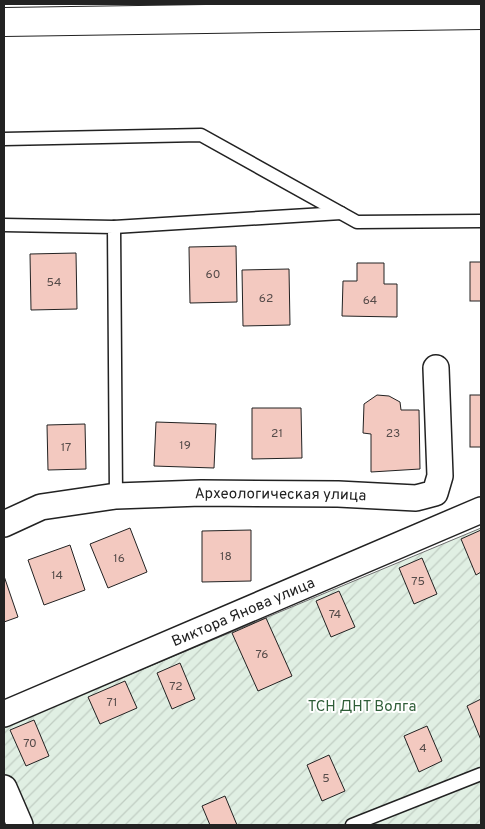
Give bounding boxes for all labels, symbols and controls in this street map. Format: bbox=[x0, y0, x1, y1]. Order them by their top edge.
house number: 60 bbox=[206, 267, 220, 283]
house number: 54 bbox=[46, 275, 62, 291]
house number: 62 bbox=[259, 291, 273, 307]
house number: 64 bbox=[363, 293, 377, 309]
house number: 21 bbox=[271, 426, 283, 442]
house number: 23 bbox=[386, 426, 400, 442]
house number: 19 bbox=[179, 438, 191, 454]
house number: 17 bbox=[61, 440, 71, 456]
street label: Археологическая улица bbox=[194, 485, 367, 506]
house number: 18 bbox=[220, 549, 232, 565]
house number: 16 bbox=[113, 551, 125, 567]
house number: 14 bbox=[51, 568, 63, 584]
street label: Виктора Янова улица bbox=[169, 574, 318, 652]
house number: 75 bbox=[411, 574, 425, 590]
house number: 74 bbox=[329, 607, 341, 623]
house number: 76 bbox=[256, 647, 268, 663]
house number: 72 bbox=[169, 679, 183, 695]
house number: 71 bbox=[107, 695, 117, 711]
park label: ТСН ДНТ Волга bbox=[308, 698, 416, 717]
house number: 70 bbox=[23, 736, 37, 752]
house number: 4 bbox=[419, 741, 427, 757]
house number: 5 bbox=[322, 771, 330, 787]

